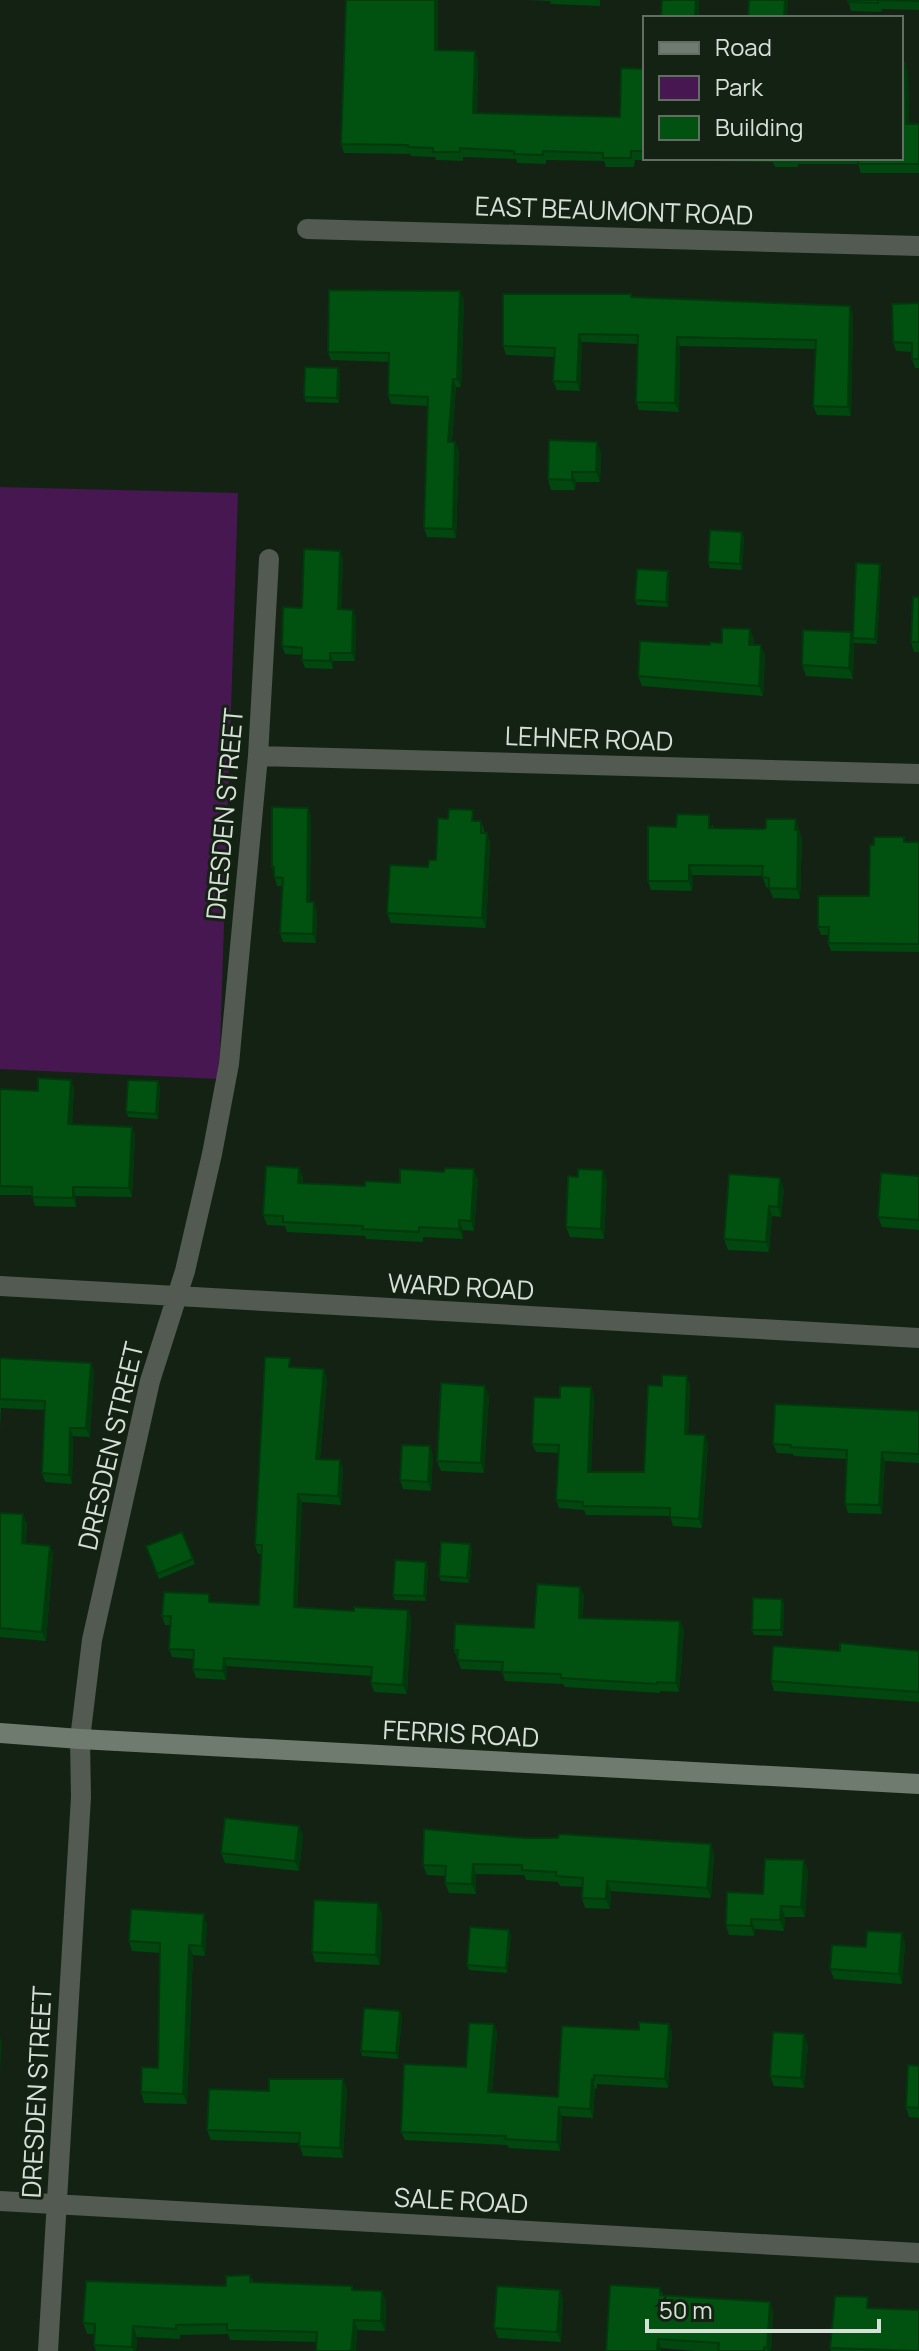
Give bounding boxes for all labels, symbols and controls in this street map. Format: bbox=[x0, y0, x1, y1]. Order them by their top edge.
legend bbox=[643, 16, 903, 160]
text: Road bbox=[715, 30, 772, 63]
text: Park bbox=[715, 70, 764, 103]
text: Building bbox=[715, 110, 803, 143]
street label: EAST BEAUMONT ROAD bbox=[474, 187, 754, 233]
street label: DRESDEN STREET bbox=[197, 706, 251, 921]
street label: LEHNER ROAD bbox=[504, 717, 674, 759]
street label: WARD ROAD bbox=[387, 1264, 535, 1308]
street label: DRESDEN STREET bbox=[69, 1338, 152, 1553]
street label: FERRIS ROAD bbox=[382, 1711, 540, 1755]
street label: DRESDEN STREET bbox=[12, 1984, 60, 2199]
street label: SALE ROAD bbox=[393, 2179, 529, 2221]
scale bar bbox=[647, 2283, 879, 2333]
text: 50 m bbox=[659, 2293, 713, 2326]

